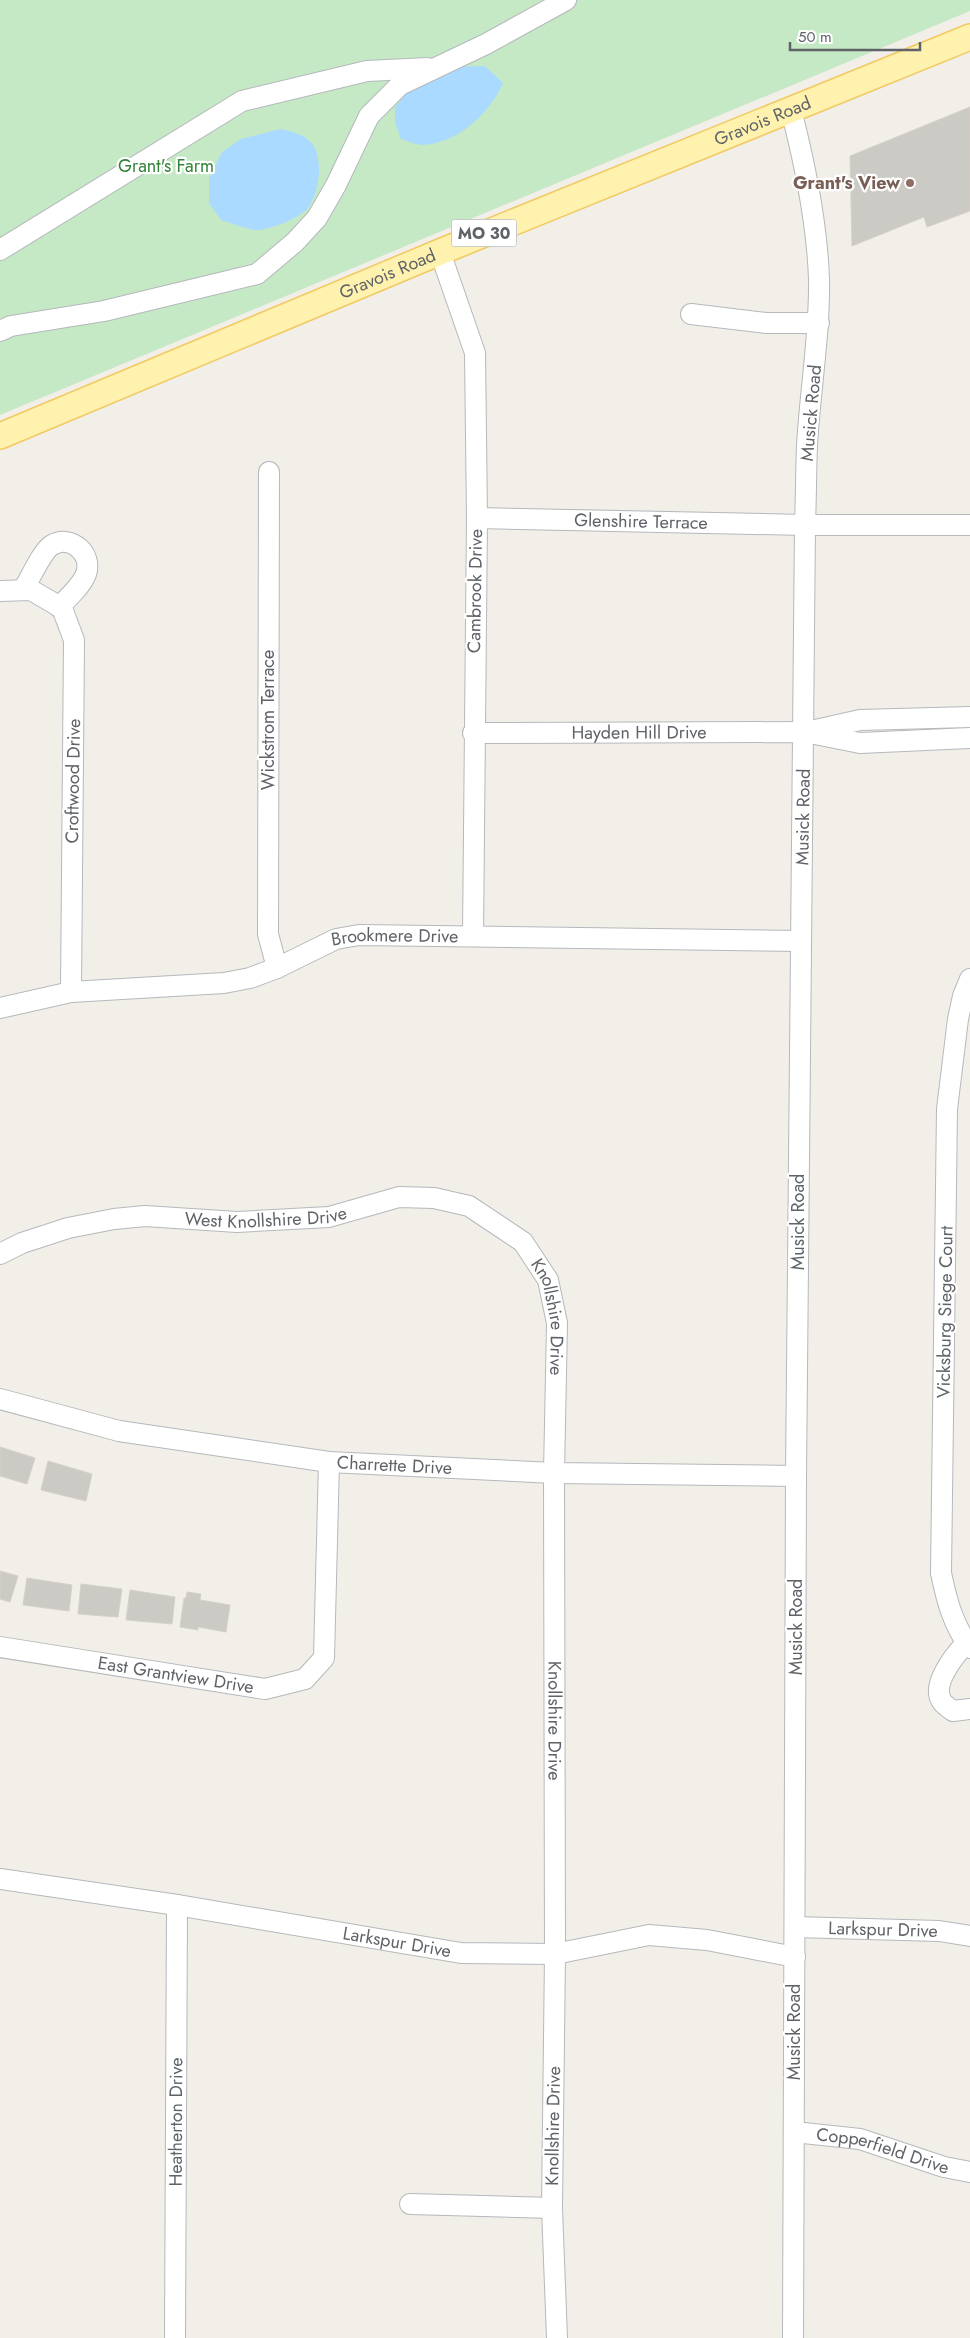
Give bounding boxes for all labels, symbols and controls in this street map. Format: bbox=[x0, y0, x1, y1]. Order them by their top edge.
scale bar bbox=[790, 20, 920, 52]
text: 50 m bbox=[798, 26, 832, 48]
street label: Gravois Road bbox=[710, 90, 815, 152]
park label: Grant's Farm bbox=[118, 153, 214, 179]
place label: Grant's View bbox=[793, 170, 900, 196]
marker: Grant's View bbox=[904, 177, 916, 189]
road number: MO 30 bbox=[452, 220, 516, 247]
street label: Gravois Road bbox=[335, 242, 440, 306]
street label: Musick Road bbox=[794, 364, 828, 462]
street label: Glenshire Terrace bbox=[574, 507, 708, 536]
street label: Cambrook Drive bbox=[461, 529, 489, 653]
street label: Wickstrom Terrace bbox=[255, 650, 281, 790]
street label: Croftwood Drive bbox=[59, 718, 87, 844]
street label: Hayden Hill Drive bbox=[571, 719, 707, 746]
street label: Musick Road bbox=[789, 768, 817, 866]
street label: Brookmere Drive bbox=[329, 922, 459, 953]
street label: Musick Road bbox=[785, 1174, 811, 1270]
street label: West Knollshire Drive bbox=[184, 1200, 350, 1235]
street label: Vicksburg Siege Court bbox=[930, 1225, 960, 1398]
street label: Knollshire Drive bbox=[524, 1253, 570, 1376]
street label: Charrette Drive bbox=[336, 1449, 453, 1481]
street label: Musick Road bbox=[783, 1579, 809, 1675]
street label: East Grantview Drive bbox=[96, 1650, 256, 1700]
street label: Knollshire Drive bbox=[541, 1661, 568, 1781]
street label: Larkspur Drive bbox=[828, 1915, 938, 1944]
street label: Larkspur Drive bbox=[341, 1920, 453, 1964]
street label: Musick Road bbox=[781, 1984, 807, 2080]
street label: Heatherton Drive bbox=[163, 2057, 189, 2187]
street label: Knollshire Drive bbox=[539, 2066, 567, 2186]
street label: Copperfield Drive bbox=[815, 2121, 951, 2181]

